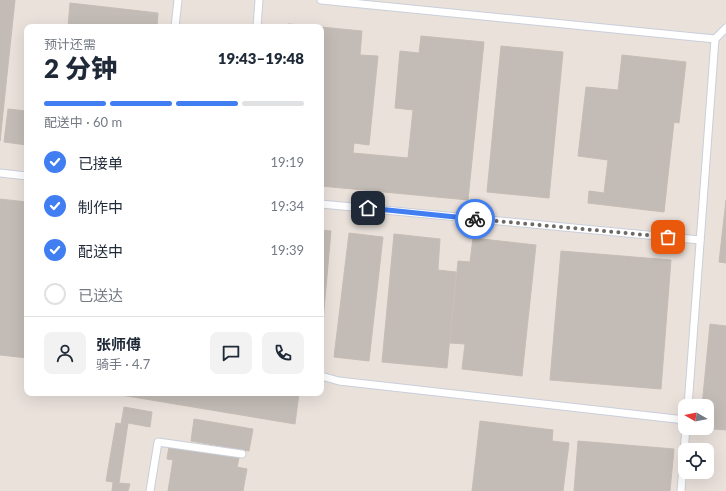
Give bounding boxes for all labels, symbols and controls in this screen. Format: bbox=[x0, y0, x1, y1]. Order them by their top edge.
text: 预计还需 bbox=[44, 36, 96, 52]
text: 19:43–19:48 bbox=[218, 49, 304, 67]
text: 2 分钟 bbox=[44, 52, 117, 84]
text: 配送中 · 60 m bbox=[44, 114, 122, 130]
icon: check bbox=[44, 151, 66, 173]
text: 已接单 bbox=[78, 154, 123, 172]
text: 19:19 bbox=[271, 154, 304, 170]
pin bbox=[351, 191, 385, 225]
icon: check bbox=[44, 195, 66, 217]
icon: home bbox=[357, 197, 379, 219]
text: 制作中 bbox=[78, 198, 123, 216]
text: 19:34 bbox=[271, 198, 304, 214]
courier bbox=[455, 199, 495, 239]
icon: bike bbox=[464, 208, 486, 230]
pin bbox=[651, 220, 685, 254]
icon: bag bbox=[657, 226, 679, 248]
icon: check bbox=[44, 239, 66, 261]
text: 配送中 bbox=[78, 242, 123, 260]
text: 19:39 bbox=[271, 242, 304, 258]
text: 已送达 bbox=[78, 286, 123, 304]
button: person bbox=[44, 332, 86, 374]
button: chat bbox=[210, 332, 252, 374]
button: phone bbox=[262, 332, 304, 374]
text: 张师傅 bbox=[96, 335, 141, 353]
text: 骑手 · 4.7 bbox=[96, 356, 150, 372]
north arrow bbox=[678, 399, 714, 435]
map controls bbox=[678, 399, 714, 479]
button: locate bbox=[678, 443, 714, 479]

